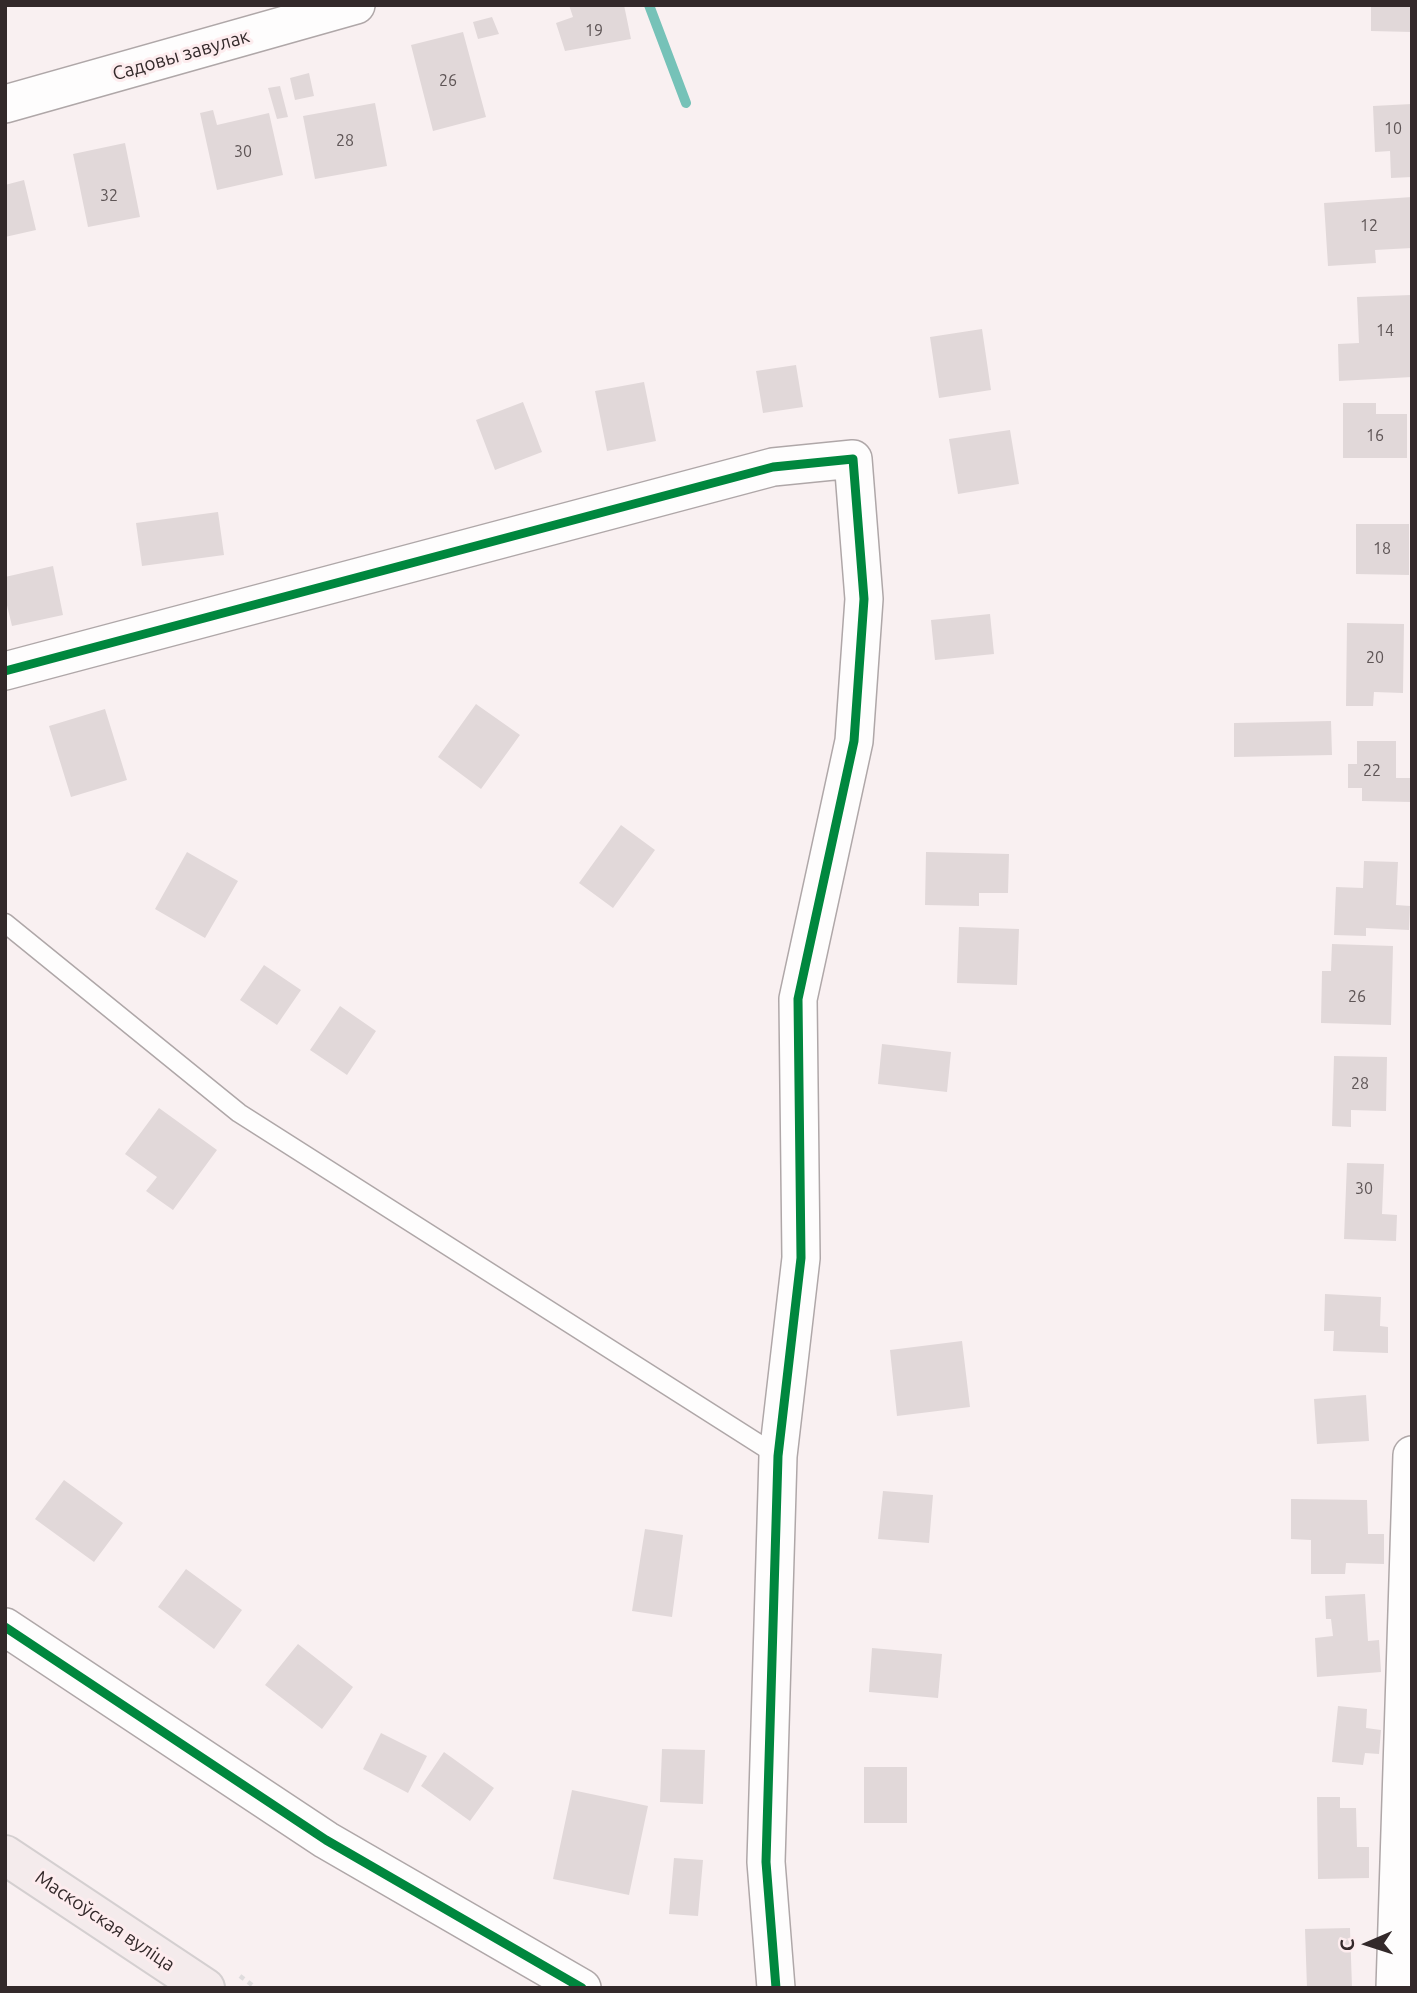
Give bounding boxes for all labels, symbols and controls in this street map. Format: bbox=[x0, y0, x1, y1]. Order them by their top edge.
house number: 19 bbox=[585, 21, 603, 41]
street label: Садовы завулак bbox=[110, 25, 252, 85]
house number: 26 bbox=[439, 71, 457, 91]
house number: 10 bbox=[1384, 119, 1402, 139]
house number: 28 bbox=[336, 131, 354, 151]
house number: 30 bbox=[234, 142, 252, 162]
house number: 32 bbox=[100, 186, 118, 206]
house number: 12 bbox=[1360, 216, 1378, 236]
house number: 14 bbox=[1376, 321, 1394, 341]
house number: 16 bbox=[1366, 426, 1384, 446]
house number: 18 bbox=[1373, 539, 1391, 559]
house number: 20 bbox=[1366, 648, 1384, 668]
house number: 22 bbox=[1363, 761, 1381, 781]
house number: 26 bbox=[1348, 987, 1366, 1007]
house number: 28 bbox=[1351, 1074, 1369, 1094]
house number: 30 bbox=[1355, 1179, 1373, 1199]
street label: Маскоўская вуліца bbox=[31, 1866, 179, 1976]
north arrow bbox=[1333, 1909, 1403, 1979]
text: С bbox=[1336, 1938, 1358, 1952]

